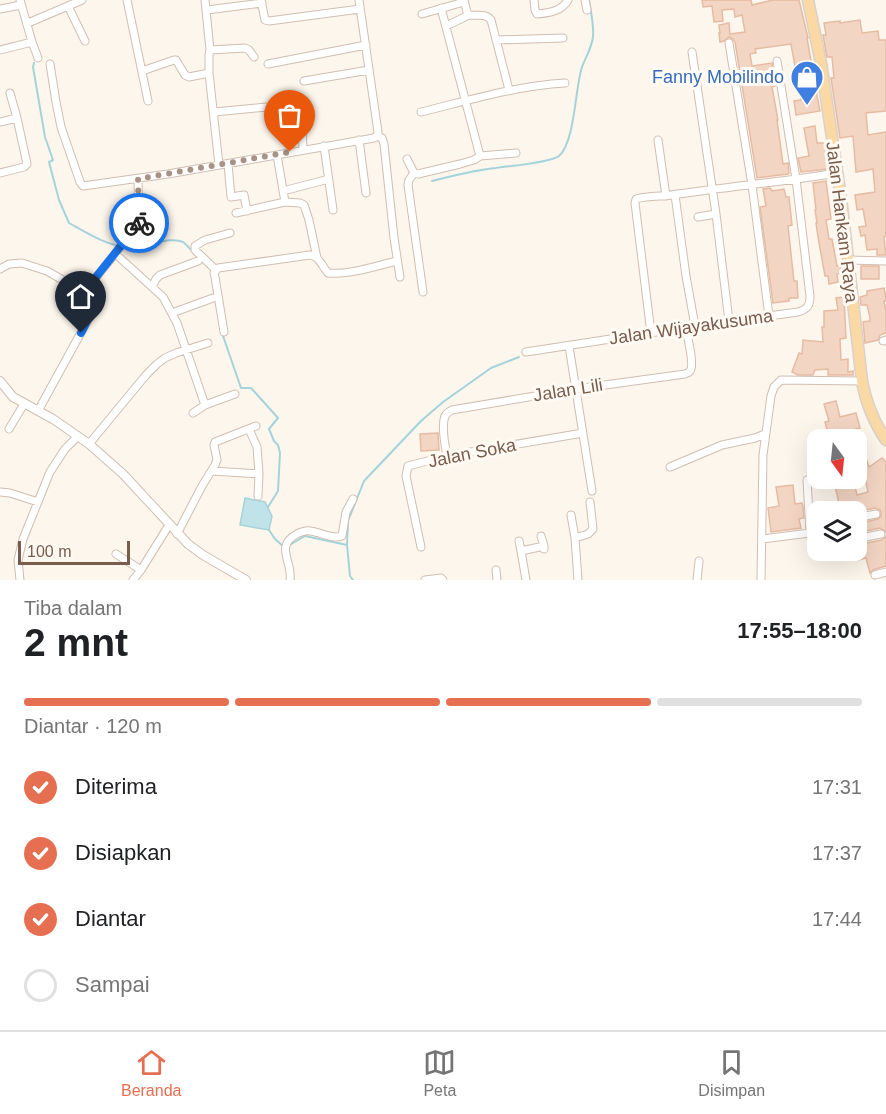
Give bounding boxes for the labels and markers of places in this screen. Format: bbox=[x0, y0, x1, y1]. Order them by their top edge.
shop icon: Fanny Mobilindo bbox=[789, 59, 825, 106]
place label: Fanny Mobilindo bbox=[652, 67, 784, 87]
pin bbox=[264, 90, 315, 152]
pin bbox=[55, 271, 106, 333]

